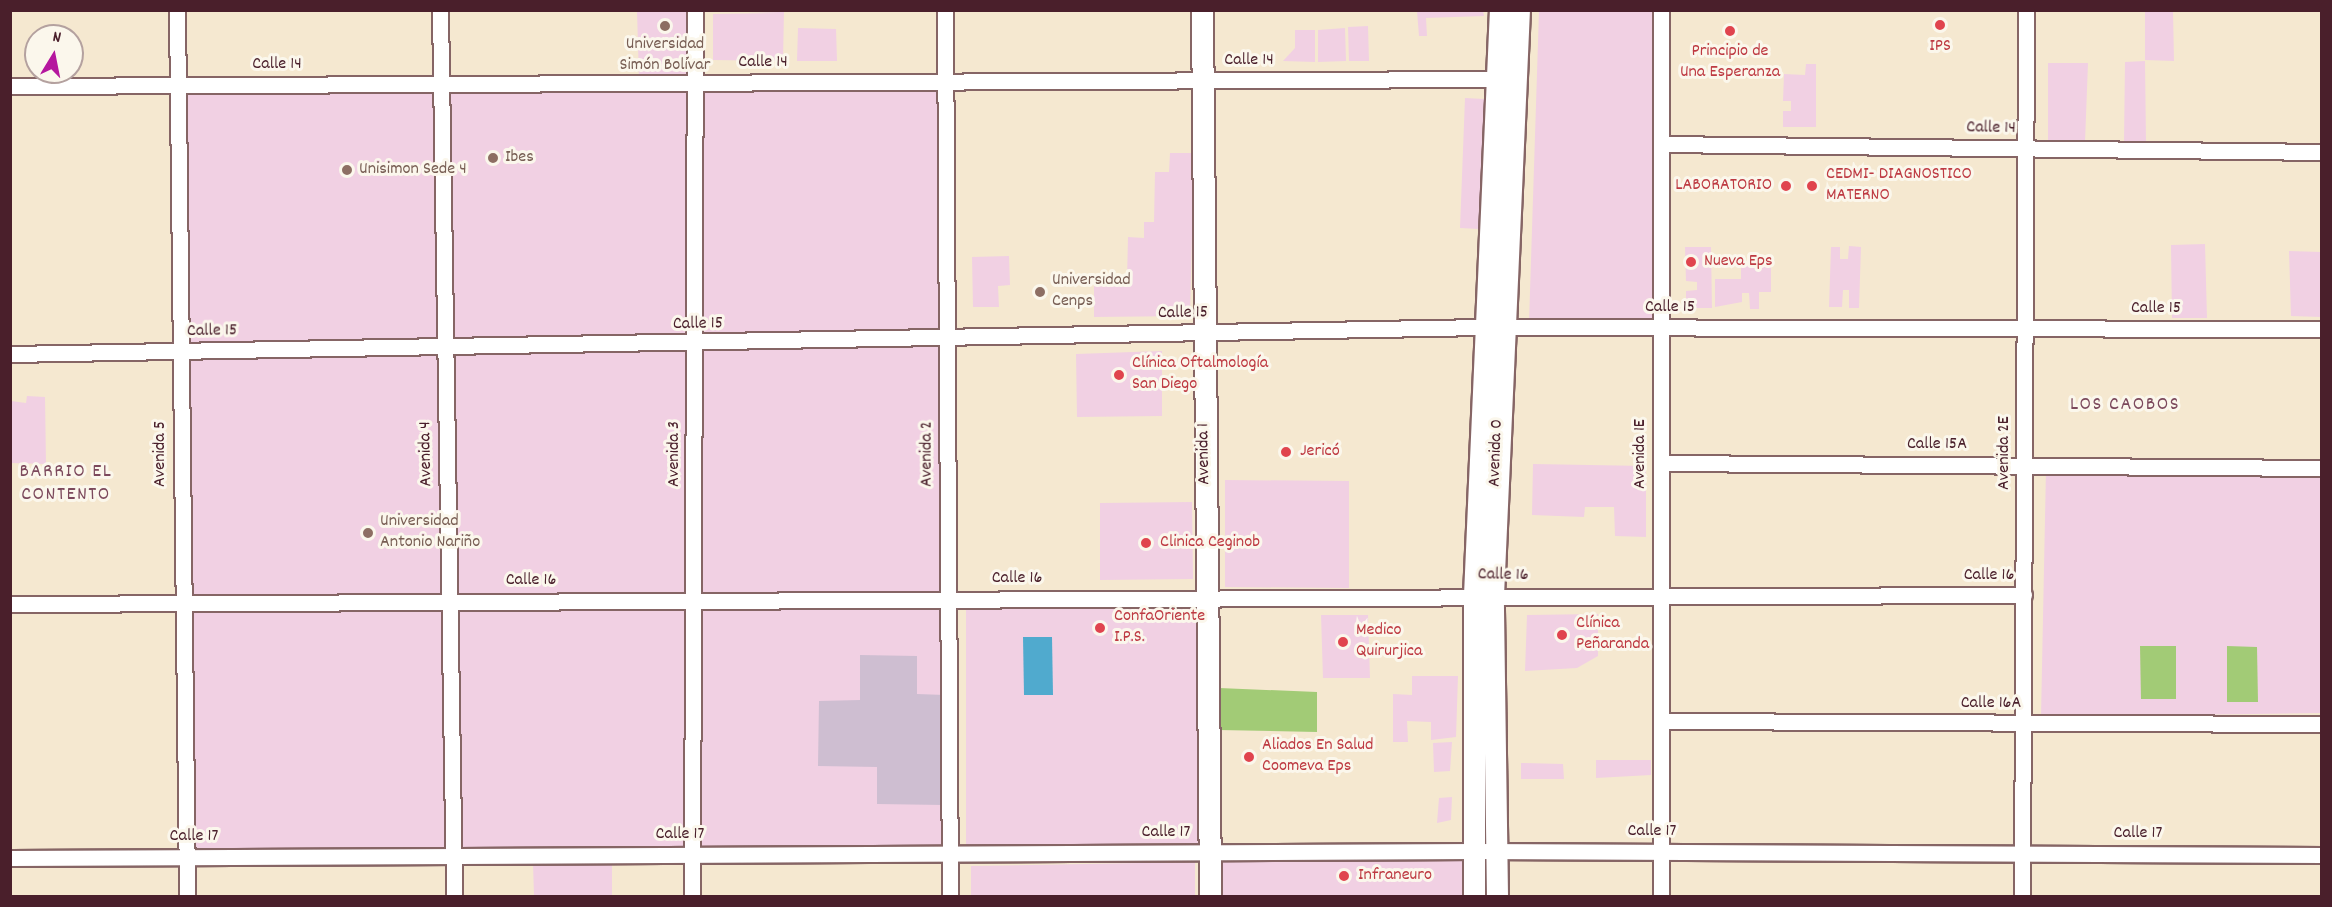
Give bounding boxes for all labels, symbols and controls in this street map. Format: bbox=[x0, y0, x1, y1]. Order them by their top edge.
marker: IPS bbox=[1931, 16, 1949, 34]
marker: Universidad Simón Bolívar bbox=[658, 19, 672, 33]
marker: Principio de Una Esperanza bbox=[1721, 22, 1739, 40]
north arrow bbox=[24, 24, 84, 84]
text: N bbox=[51, 26, 63, 50]
place label: Universidad Simón Bolívar bbox=[620, 35, 710, 78]
place label: IPS bbox=[1929, 36, 1951, 58]
place label: Principio de Una Esperanza bbox=[1680, 42, 1780, 84]
street label: Calle 14 bbox=[1224, 50, 1274, 72]
street label: Calle 14 bbox=[738, 52, 788, 74]
street label: Calle 14 bbox=[252, 54, 302, 76]
street label: Calle 14 bbox=[1966, 118, 2016, 140]
place label: Ibes bbox=[505, 147, 534, 169]
marker: Ibes bbox=[486, 151, 500, 165]
place label: Unisimon Sede 4 bbox=[359, 159, 467, 181]
marker: Unisimon Sede 4 bbox=[340, 163, 354, 177]
place label: CEDMI- DIAGNOSTICO MATERNO bbox=[1826, 165, 1972, 207]
place label: LABORATORIO bbox=[1675, 175, 1772, 197]
marker: LABORATORIO bbox=[1777, 177, 1795, 195]
marker: CEDMI- DIAGNOSTICO MATERNO bbox=[1803, 177, 1821, 195]
place label: Nueva Eps bbox=[1704, 251, 1773, 273]
marker: Nueva Eps bbox=[1682, 253, 1700, 271]
place label: Universidad Cenps bbox=[1052, 271, 1131, 314]
marker: Universidad Cenps bbox=[1033, 285, 1047, 299]
street label: Calle 15 bbox=[1645, 297, 1695, 319]
street label: Calle 15 bbox=[2131, 298, 2181, 320]
street label: Calle 15 bbox=[1158, 303, 1208, 325]
street label: Calle 15 bbox=[673, 314, 723, 336]
street label: Calle 15 bbox=[187, 321, 237, 343]
place label: Clínica Oftalmología San Diego bbox=[1132, 354, 1268, 397]
marker: Clínica Oftalmología San Diego bbox=[1110, 366, 1128, 384]
district label: LOS CAOBOS bbox=[2070, 393, 2180, 417]
street label: Avenida 2E bbox=[1994, 416, 2016, 490]
street label: Avenida 0 bbox=[1485, 419, 1509, 487]
street label: Avenida 1E bbox=[1630, 419, 1652, 489]
street label: Avenida 5 bbox=[150, 421, 172, 487]
street label: Avenida 4 bbox=[416, 421, 438, 487]
street label: Avenida 3 bbox=[664, 421, 686, 487]
street label: Avenida 2 bbox=[917, 421, 939, 487]
street label: Avenida 1 bbox=[1194, 423, 1216, 485]
street label: Calle 15A bbox=[1907, 434, 1967, 456]
place label: Jericó bbox=[1300, 441, 1340, 463]
marker: Jericó bbox=[1277, 443, 1295, 461]
district label: BARRIO EL CONTENTO bbox=[20, 460, 112, 507]
place label: Universidad Antonio Nariño bbox=[380, 512, 480, 554]
marker: Universidad Antonio Nariño bbox=[361, 526, 375, 540]
place label: Clinica Ceginob bbox=[1160, 532, 1260, 554]
marker: Clinica Ceginob bbox=[1137, 534, 1155, 552]
street label: Calle 16 bbox=[1477, 565, 1529, 587]
street label: Calle 16 bbox=[1964, 565, 2014, 587]
street label: Calle 16 bbox=[992, 568, 1042, 590]
street label: Calle 16 bbox=[506, 570, 556, 592]
place label: ConfaOriente I.P.S. bbox=[1114, 607, 1205, 650]
place label: Clínica Peñaranda bbox=[1576, 614, 1649, 656]
marker: ConfaOriente I.P.S. bbox=[1091, 619, 1109, 637]
place label: Medico Quirurjica bbox=[1356, 621, 1422, 664]
marker: Clínica Peñaranda bbox=[1553, 626, 1571, 644]
marker: Medico Quirurjica bbox=[1334, 633, 1352, 651]
street label: Calle 16A bbox=[1961, 693, 2021, 715]
place label: Aliados En Salud Coomeva Eps bbox=[1262, 736, 1373, 778]
marker: Aliados En Salud Coomeva Eps bbox=[1240, 748, 1258, 766]
street label: Calle 17 bbox=[1628, 821, 1676, 843]
street label: Calle 17 bbox=[1142, 822, 1190, 844]
street label: Calle 17 bbox=[2114, 823, 2162, 845]
street label: Calle 17 bbox=[656, 824, 704, 846]
street label: Calle 17 bbox=[170, 826, 218, 848]
place label: Infraneuro bbox=[1358, 865, 1432, 887]
marker: Infraneuro bbox=[1335, 867, 1353, 885]

